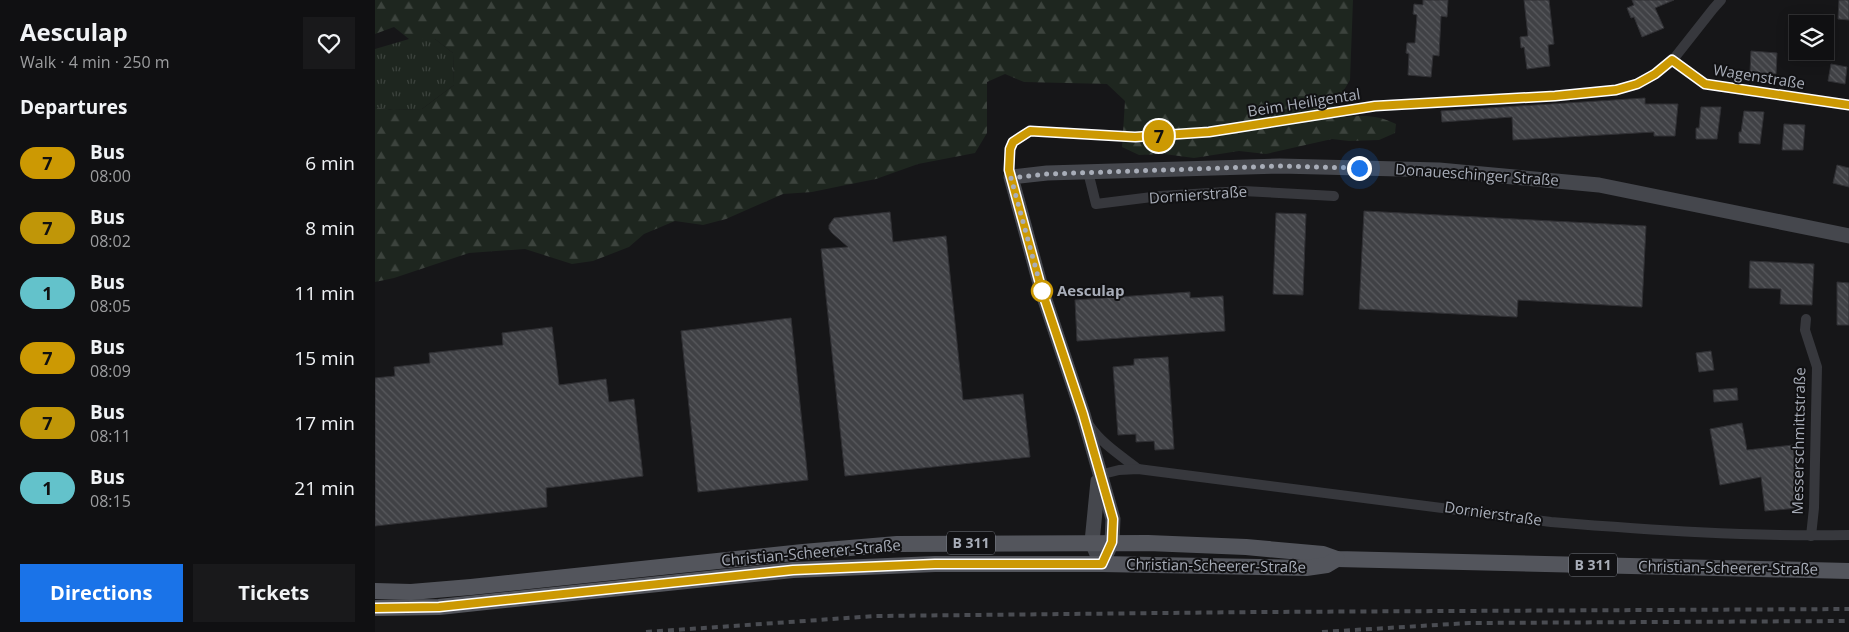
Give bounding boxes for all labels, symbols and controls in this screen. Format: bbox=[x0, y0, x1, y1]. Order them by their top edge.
text: Aesculap bbox=[20, 15, 128, 48]
map controls bbox=[1789, 15, 1834, 60]
button: layers bbox=[1789, 15, 1834, 60]
button: heart bbox=[303, 17, 355, 69]
text: Walk · 4 min · 250 m bbox=[20, 51, 170, 73]
street label: Wagenstraße bbox=[1712, 59, 1806, 93]
street label: Beim Heiligental bbox=[1246, 83, 1362, 121]
text: Departures bbox=[20, 94, 127, 120]
line badge: 7 bbox=[1143, 120, 1175, 152]
text: 7 bbox=[1154, 124, 1164, 148]
text: Bus bbox=[90, 139, 125, 165]
text: 6 min bbox=[305, 150, 355, 176]
text: 7 bbox=[42, 151, 53, 175]
your location bbox=[1347, 156, 1372, 181]
street label: Donaueschinger Straße bbox=[1395, 158, 1560, 190]
text: 08:00 bbox=[90, 165, 131, 187]
street label: Dornierstraße bbox=[1148, 181, 1248, 207]
text: Bus bbox=[90, 204, 125, 230]
text: 8 min bbox=[305, 215, 355, 241]
text: 7 bbox=[42, 216, 53, 240]
text: 08:02 bbox=[90, 230, 131, 252]
text: Bus bbox=[90, 269, 125, 295]
text: 11 min bbox=[294, 280, 355, 306]
marker: Aesculap bbox=[1031, 280, 1053, 302]
place label: Aesculap bbox=[1057, 280, 1124, 300]
text: 1 bbox=[42, 281, 53, 305]
text: 08:05 bbox=[90, 295, 131, 317]
text: Bus bbox=[90, 334, 125, 360]
text: 15 min bbox=[294, 345, 355, 371]
text: 7 bbox=[42, 346, 53, 370]
text: 08:09 bbox=[90, 360, 131, 382]
street label: Messerschmittstraße bbox=[1787, 367, 1809, 515]
text: Bus bbox=[90, 399, 125, 425]
text: 17 min bbox=[294, 410, 355, 436]
text: 7 bbox=[42, 411, 53, 435]
text: 08:11 bbox=[90, 425, 131, 447]
text: Bus bbox=[90, 464, 125, 490]
text: 21 min bbox=[294, 475, 355, 501]
text: 1 bbox=[42, 476, 53, 500]
text: 08:15 bbox=[90, 490, 131, 512]
street label: Dornierstraße bbox=[1443, 496, 1543, 530]
road number: B 311 bbox=[947, 532, 995, 554]
street label: Christian-Scheerer-Straße bbox=[720, 534, 901, 570]
street label: Christian-Scheerer-Straße bbox=[1126, 553, 1306, 577]
road number: B 311 bbox=[1569, 554, 1617, 576]
street label: Christian-Scheerer-Straße bbox=[1638, 555, 1818, 579]
button: Directions bbox=[20, 564, 183, 622]
button: Tickets bbox=[193, 564, 355, 622]

